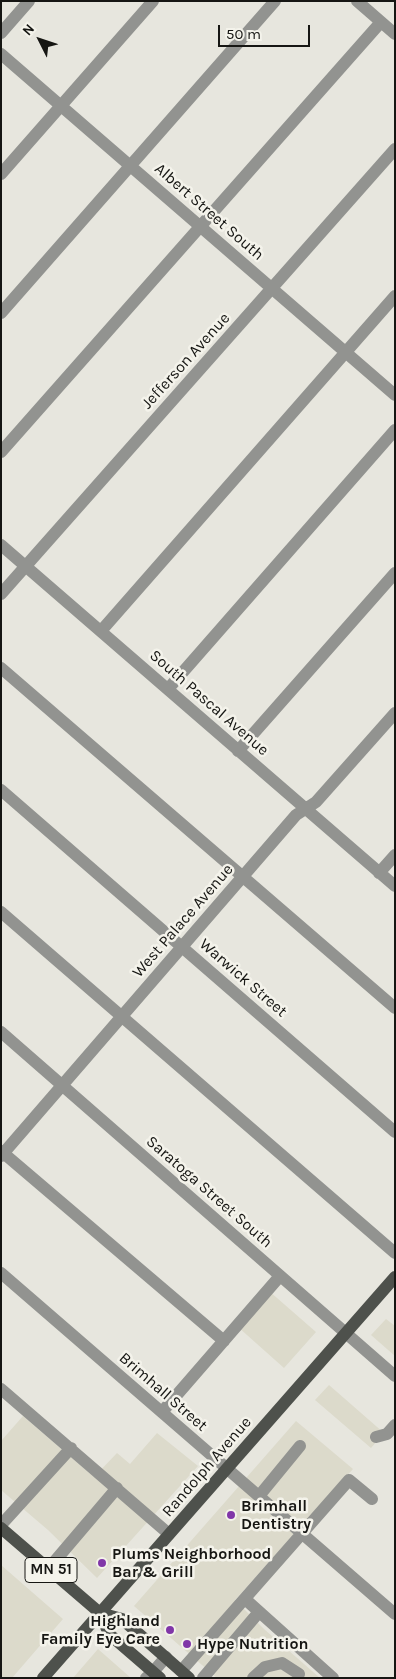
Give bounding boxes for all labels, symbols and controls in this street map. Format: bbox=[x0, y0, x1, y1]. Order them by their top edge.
north arrow bbox=[15, 15, 65, 65]
scale bar bbox=[221, 15, 314, 47]
text: N bbox=[19, 20, 38, 39]
text: 50 m bbox=[226, 25, 261, 43]
street label: Albert Street South bbox=[150, 159, 268, 265]
street label: Jefferson Avenue bbox=[138, 309, 234, 413]
street label: South Pascal Avenue bbox=[145, 646, 273, 760]
street label: West Palace Avenue bbox=[128, 860, 238, 982]
street label: Warwick Street bbox=[195, 935, 291, 1021]
street label: Saratoga Street South bbox=[142, 1132, 276, 1252]
street label: Brimhall Street bbox=[115, 1348, 211, 1436]
street label: Randolph Avenue bbox=[158, 1413, 256, 1521]
place label: Brimhall Dentistry bbox=[241, 1496, 311, 1534]
marker: Brimhall Dentistry bbox=[225, 1509, 237, 1521]
place label: Plums Neighborhood Bar & Grill bbox=[112, 1544, 271, 1582]
marker: Plums Neighborhood Bar & Grill bbox=[96, 1557, 108, 1569]
road number: MN 51 bbox=[25, 1558, 77, 1582]
place label: Highland Family Eye Care bbox=[41, 1611, 160, 1649]
marker: Highland Family Eye Care bbox=[164, 1624, 176, 1636]
place label: Hype Nutrition bbox=[197, 1634, 309, 1654]
marker: Hype Nutrition bbox=[181, 1638, 193, 1650]

